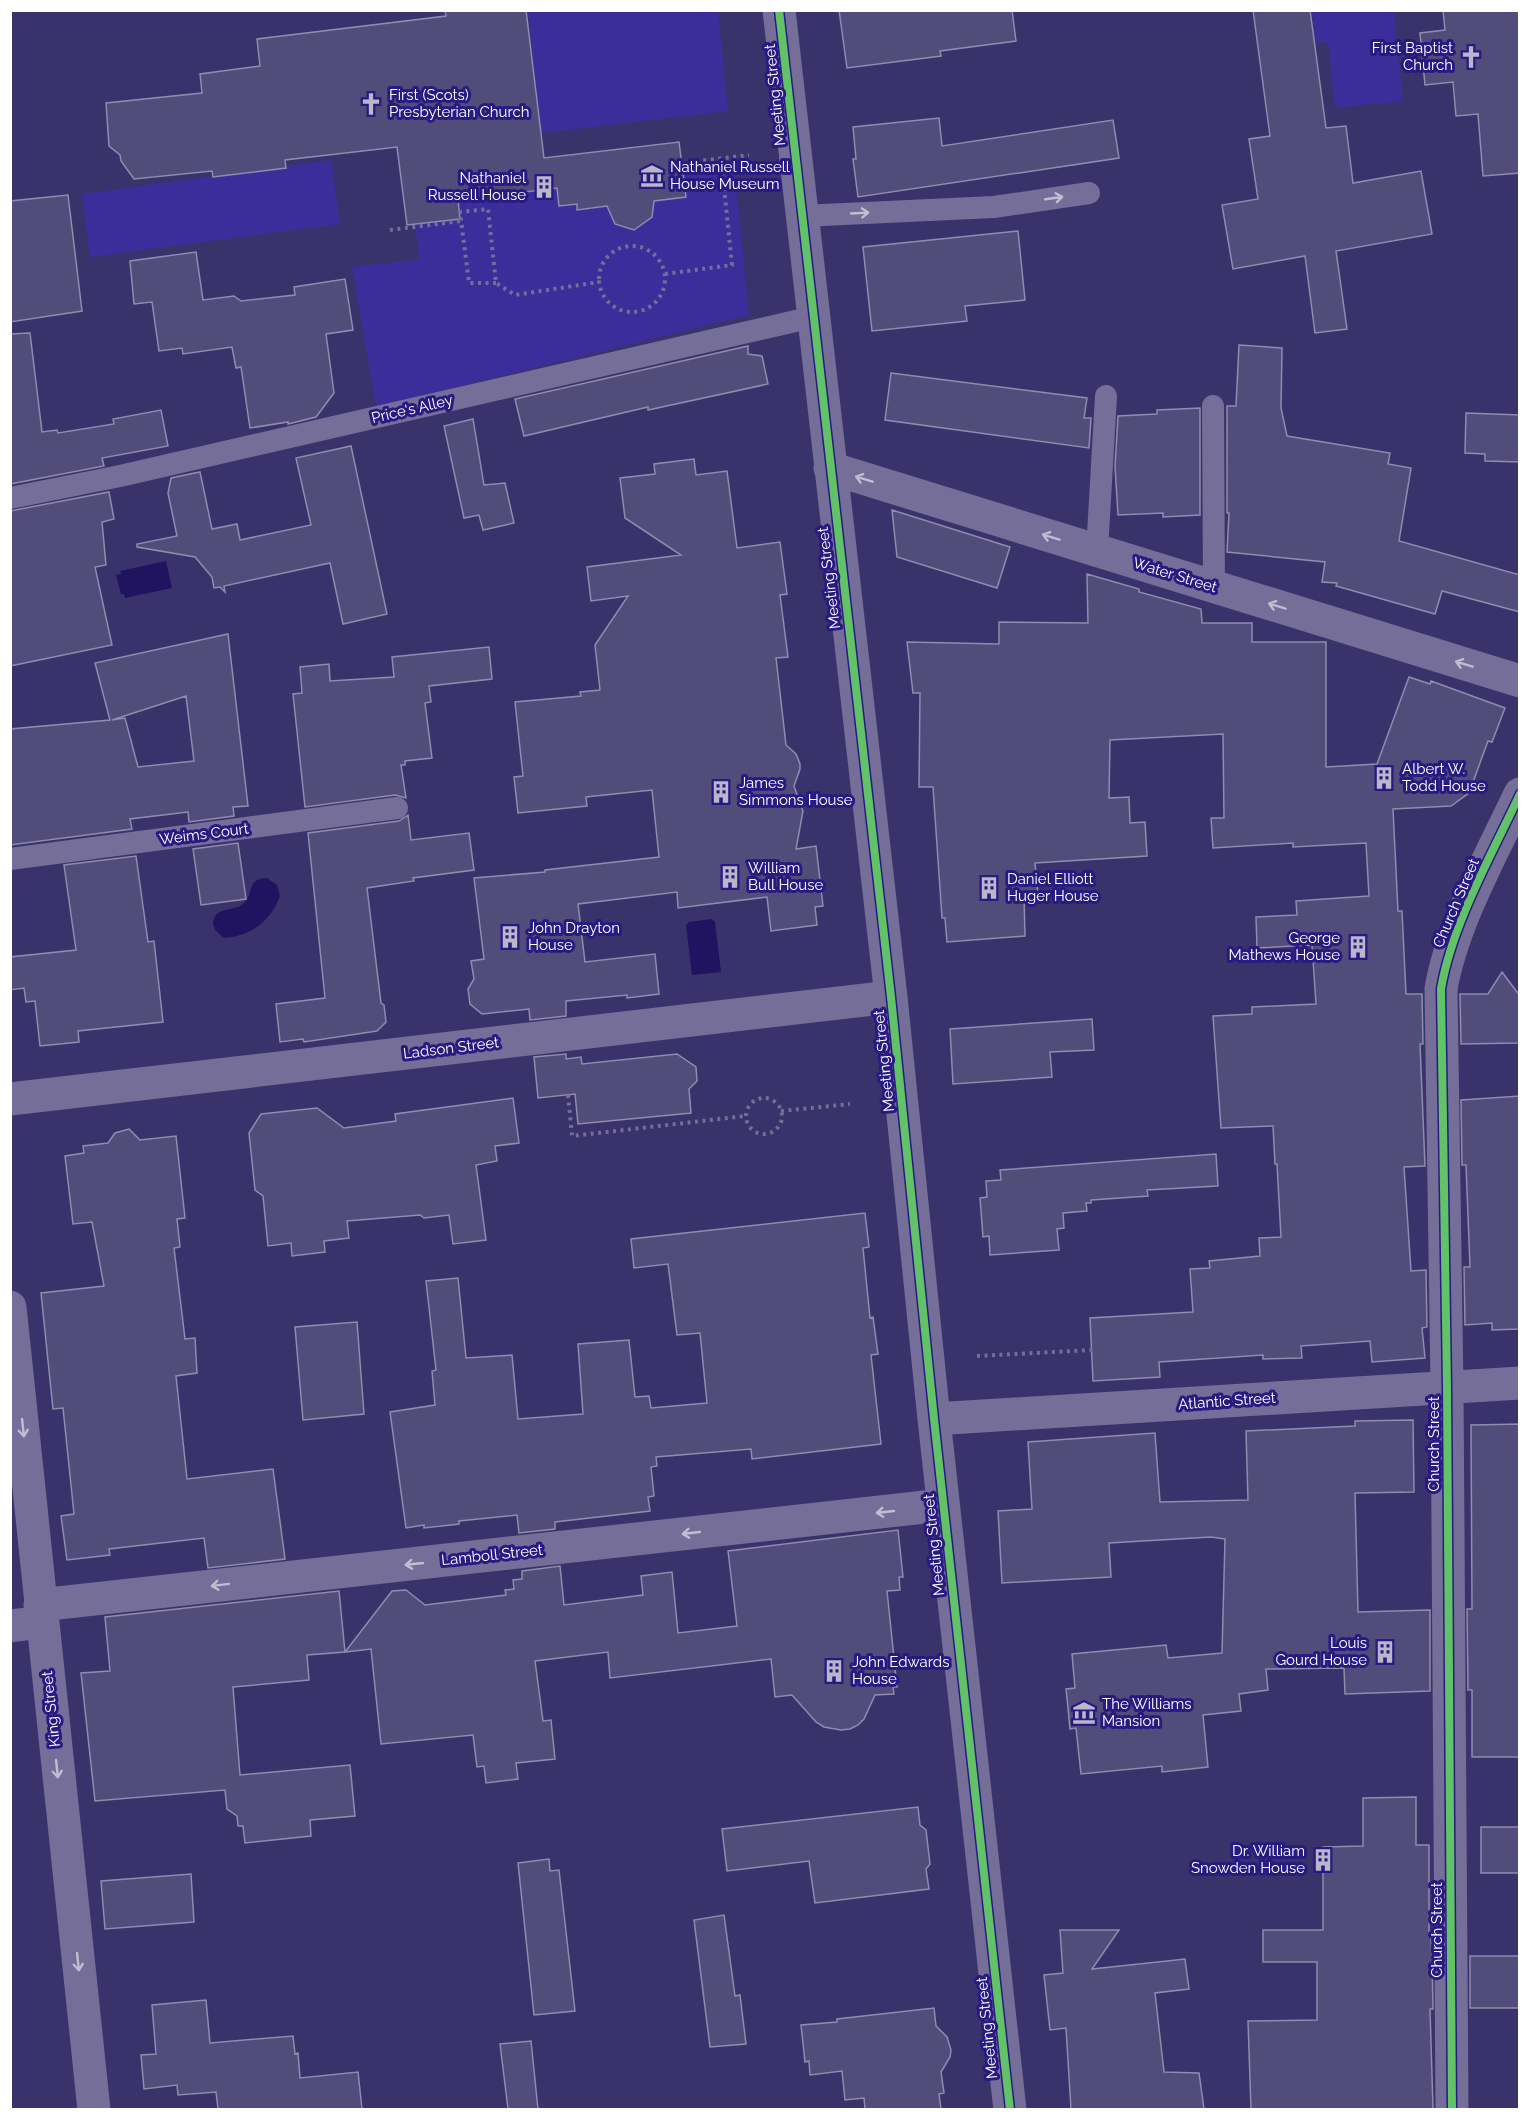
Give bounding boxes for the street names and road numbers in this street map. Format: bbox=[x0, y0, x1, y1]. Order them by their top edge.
street label: Meeting Street bbox=[761, 43, 789, 147]
street label: Price's Alley bbox=[369, 391, 455, 427]
street label: Meeting Street bbox=[814, 526, 844, 630]
street label: Water Street bbox=[1131, 554, 1219, 596]
street label: Weims Court bbox=[158, 820, 250, 848]
street label: Church Street bbox=[1429, 856, 1483, 950]
street label: Meeting Street bbox=[870, 1009, 898, 1113]
street label: Ladson Street bbox=[402, 1033, 500, 1063]
street label: Atlantic Street bbox=[1178, 1389, 1276, 1413]
street label: Church Street bbox=[1425, 1396, 1443, 1492]
street label: Meeting Street bbox=[920, 1493, 948, 1597]
street label: Lamboll Street bbox=[440, 1541, 544, 1569]
street label: King Street bbox=[38, 1670, 64, 1748]
street label: Church Street bbox=[1428, 1882, 1446, 1978]
street label: Meeting Street bbox=[973, 1976, 1001, 2080]

